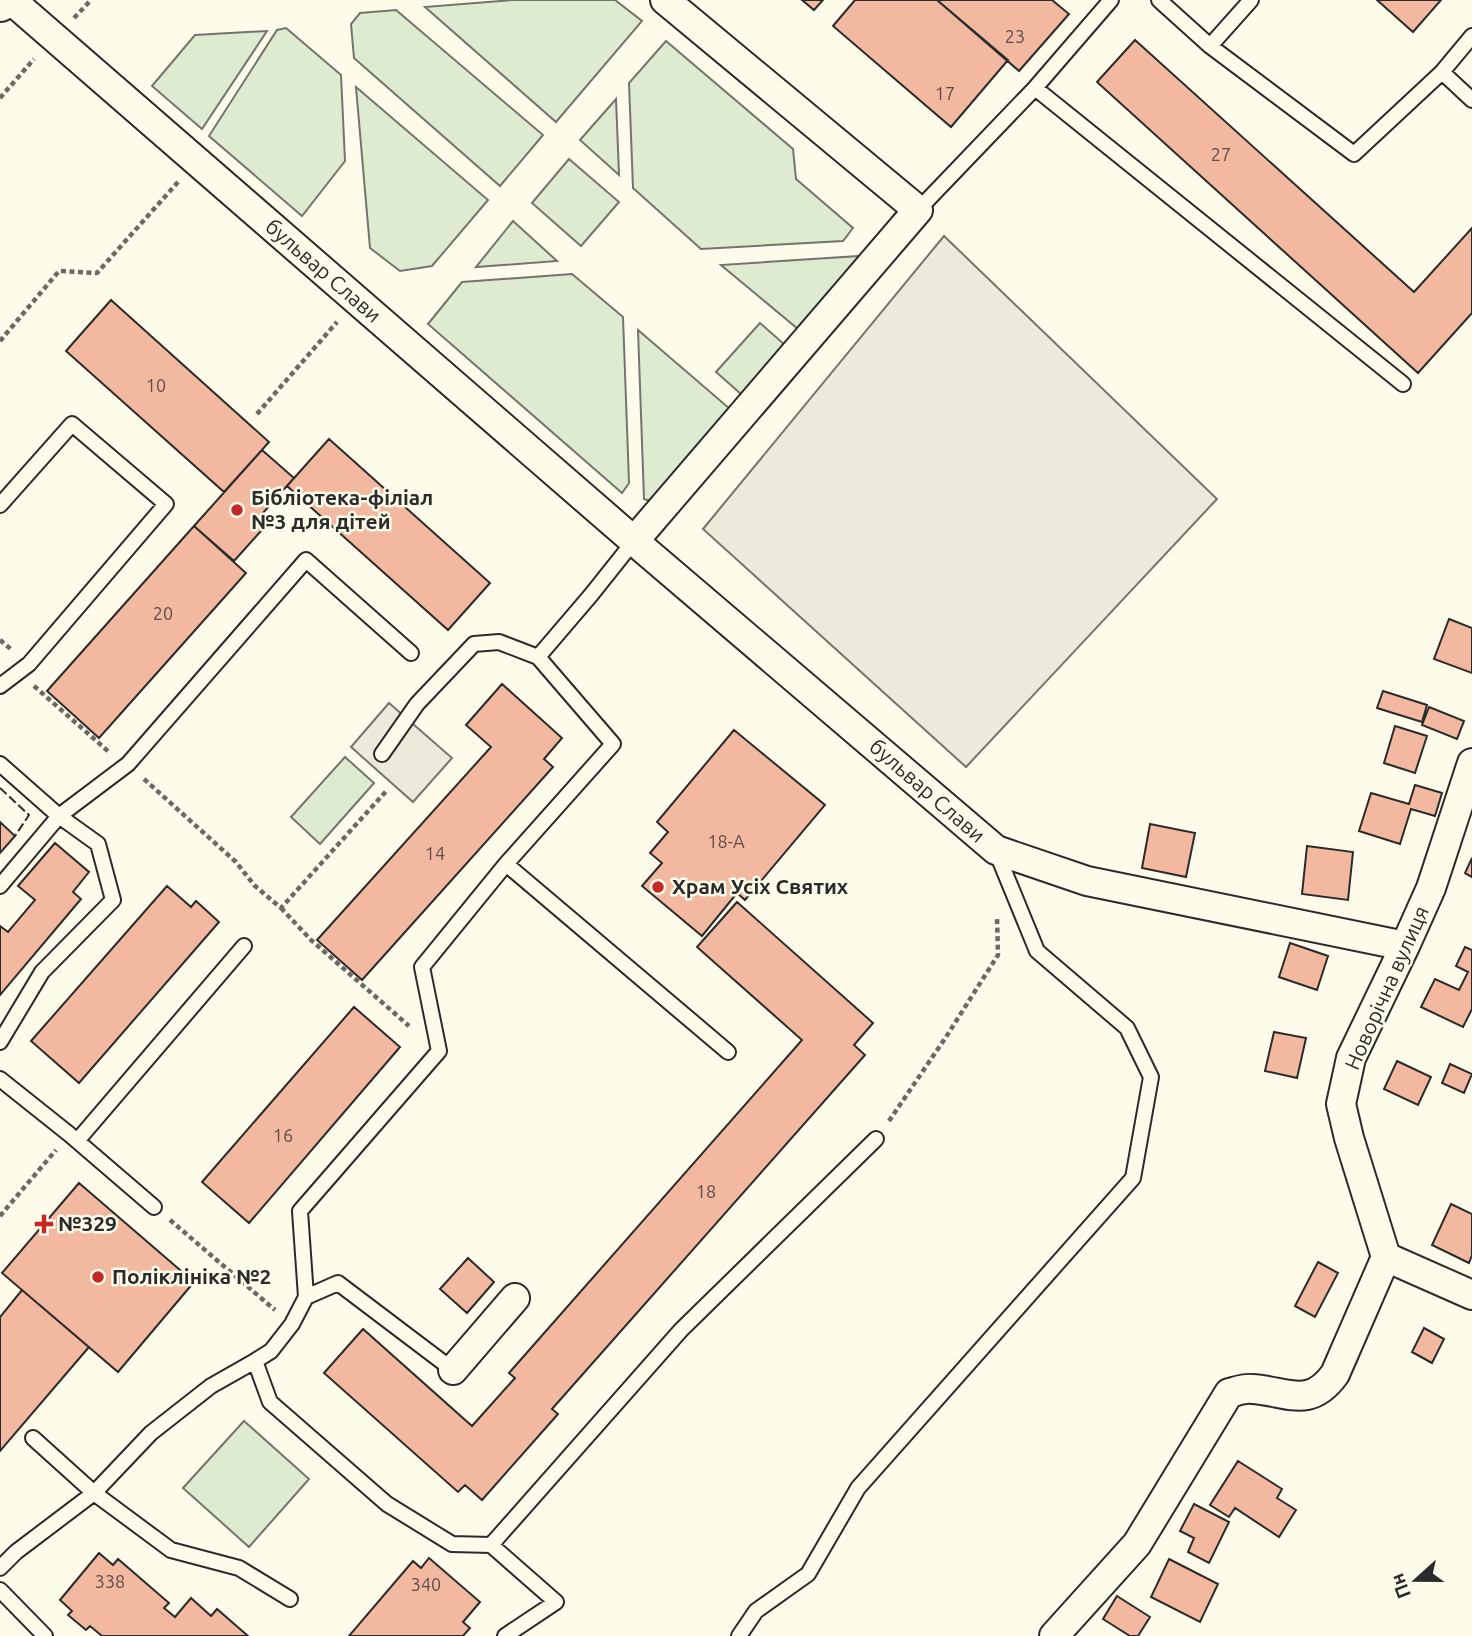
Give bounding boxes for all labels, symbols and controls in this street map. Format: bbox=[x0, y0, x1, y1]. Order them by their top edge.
house number: 23 bbox=[1005, 26, 1025, 46]
house number: 17 bbox=[935, 83, 955, 103]
house number: 27 bbox=[1211, 144, 1231, 164]
street label: бульвар Слави bbox=[261, 214, 386, 327]
house number: 10 bbox=[146, 375, 166, 395]
place label: Бібліотека-філіал №3 для дітей bbox=[251, 485, 433, 533]
marker: Бібліотека-філіал №3 для дітей bbox=[229, 502, 245, 518]
house number: 20 bbox=[153, 603, 173, 623]
street label: бульвар Слави bbox=[865, 734, 990, 847]
house number: 18-А bbox=[707, 831, 745, 851]
house number: 14 bbox=[425, 843, 445, 863]
place label: Храм Усіх Святих bbox=[672, 874, 849, 898]
marker: Храм Усіх Святих bbox=[650, 879, 666, 895]
street label: Новорічна вулиця bbox=[1339, 902, 1433, 1073]
house number: 16 bbox=[273, 1125, 293, 1145]
house number: 18 bbox=[696, 1181, 716, 1201]
place label: №329 bbox=[58, 1211, 117, 1235]
marker: №329 bbox=[36, 1216, 52, 1232]
place label: Поліклініка №2 bbox=[112, 1264, 271, 1288]
marker: Поліклініка №2 bbox=[90, 1269, 106, 1285]
north arrow bbox=[1381, 1545, 1451, 1615]
house number: 338 bbox=[95, 1571, 125, 1591]
text: Пн bbox=[1385, 1571, 1415, 1602]
house number: 340 bbox=[411, 1574, 441, 1594]

